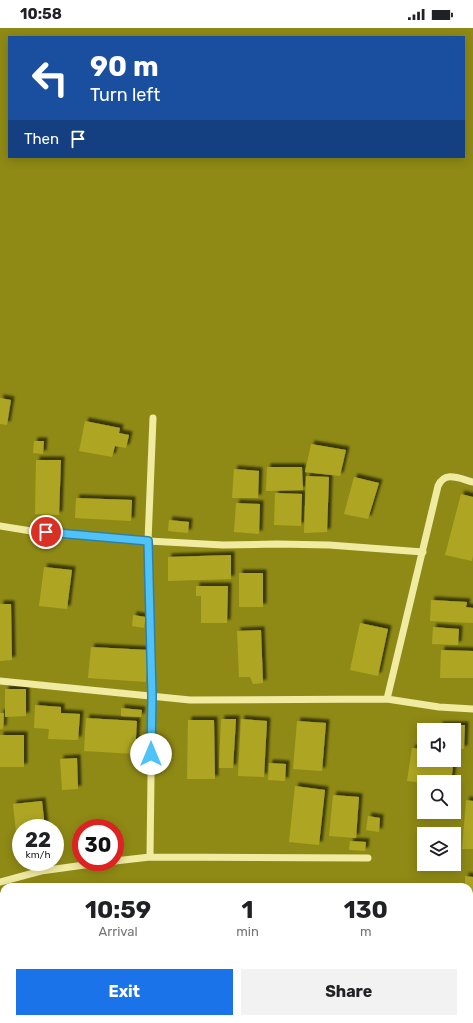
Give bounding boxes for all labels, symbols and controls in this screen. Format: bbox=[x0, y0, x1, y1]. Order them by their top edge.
text: 10:58 bbox=[20, 5, 62, 23]
text: 90 m bbox=[90, 50, 159, 83]
icon: left bbox=[24, 52, 76, 104]
text: Turn left bbox=[90, 84, 160, 106]
icon: arrive bbox=[67, 128, 89, 150]
text: Then bbox=[24, 130, 59, 148]
pin bbox=[29, 515, 63, 549]
icon: arrive bbox=[35, 521, 57, 543]
map controls bbox=[417, 723, 461, 871]
button: sound bbox=[417, 723, 461, 767]
position arrow bbox=[130, 733, 172, 775]
button: search bbox=[417, 775, 461, 819]
speed limit sign: 30 bbox=[72, 819, 124, 871]
button: layers bbox=[417, 827, 461, 871]
text: 22 bbox=[25, 828, 51, 852]
text: km/h bbox=[26, 849, 50, 861]
text: 10:59 bbox=[85, 896, 151, 924]
text: 1 bbox=[242, 896, 253, 924]
text: 130 bbox=[344, 896, 388, 924]
text: Arrival bbox=[99, 924, 138, 939]
text: min bbox=[236, 924, 259, 939]
text: m bbox=[360, 924, 372, 939]
button: Exit bbox=[16, 969, 233, 1015]
button: Share bbox=[241, 969, 457, 1015]

